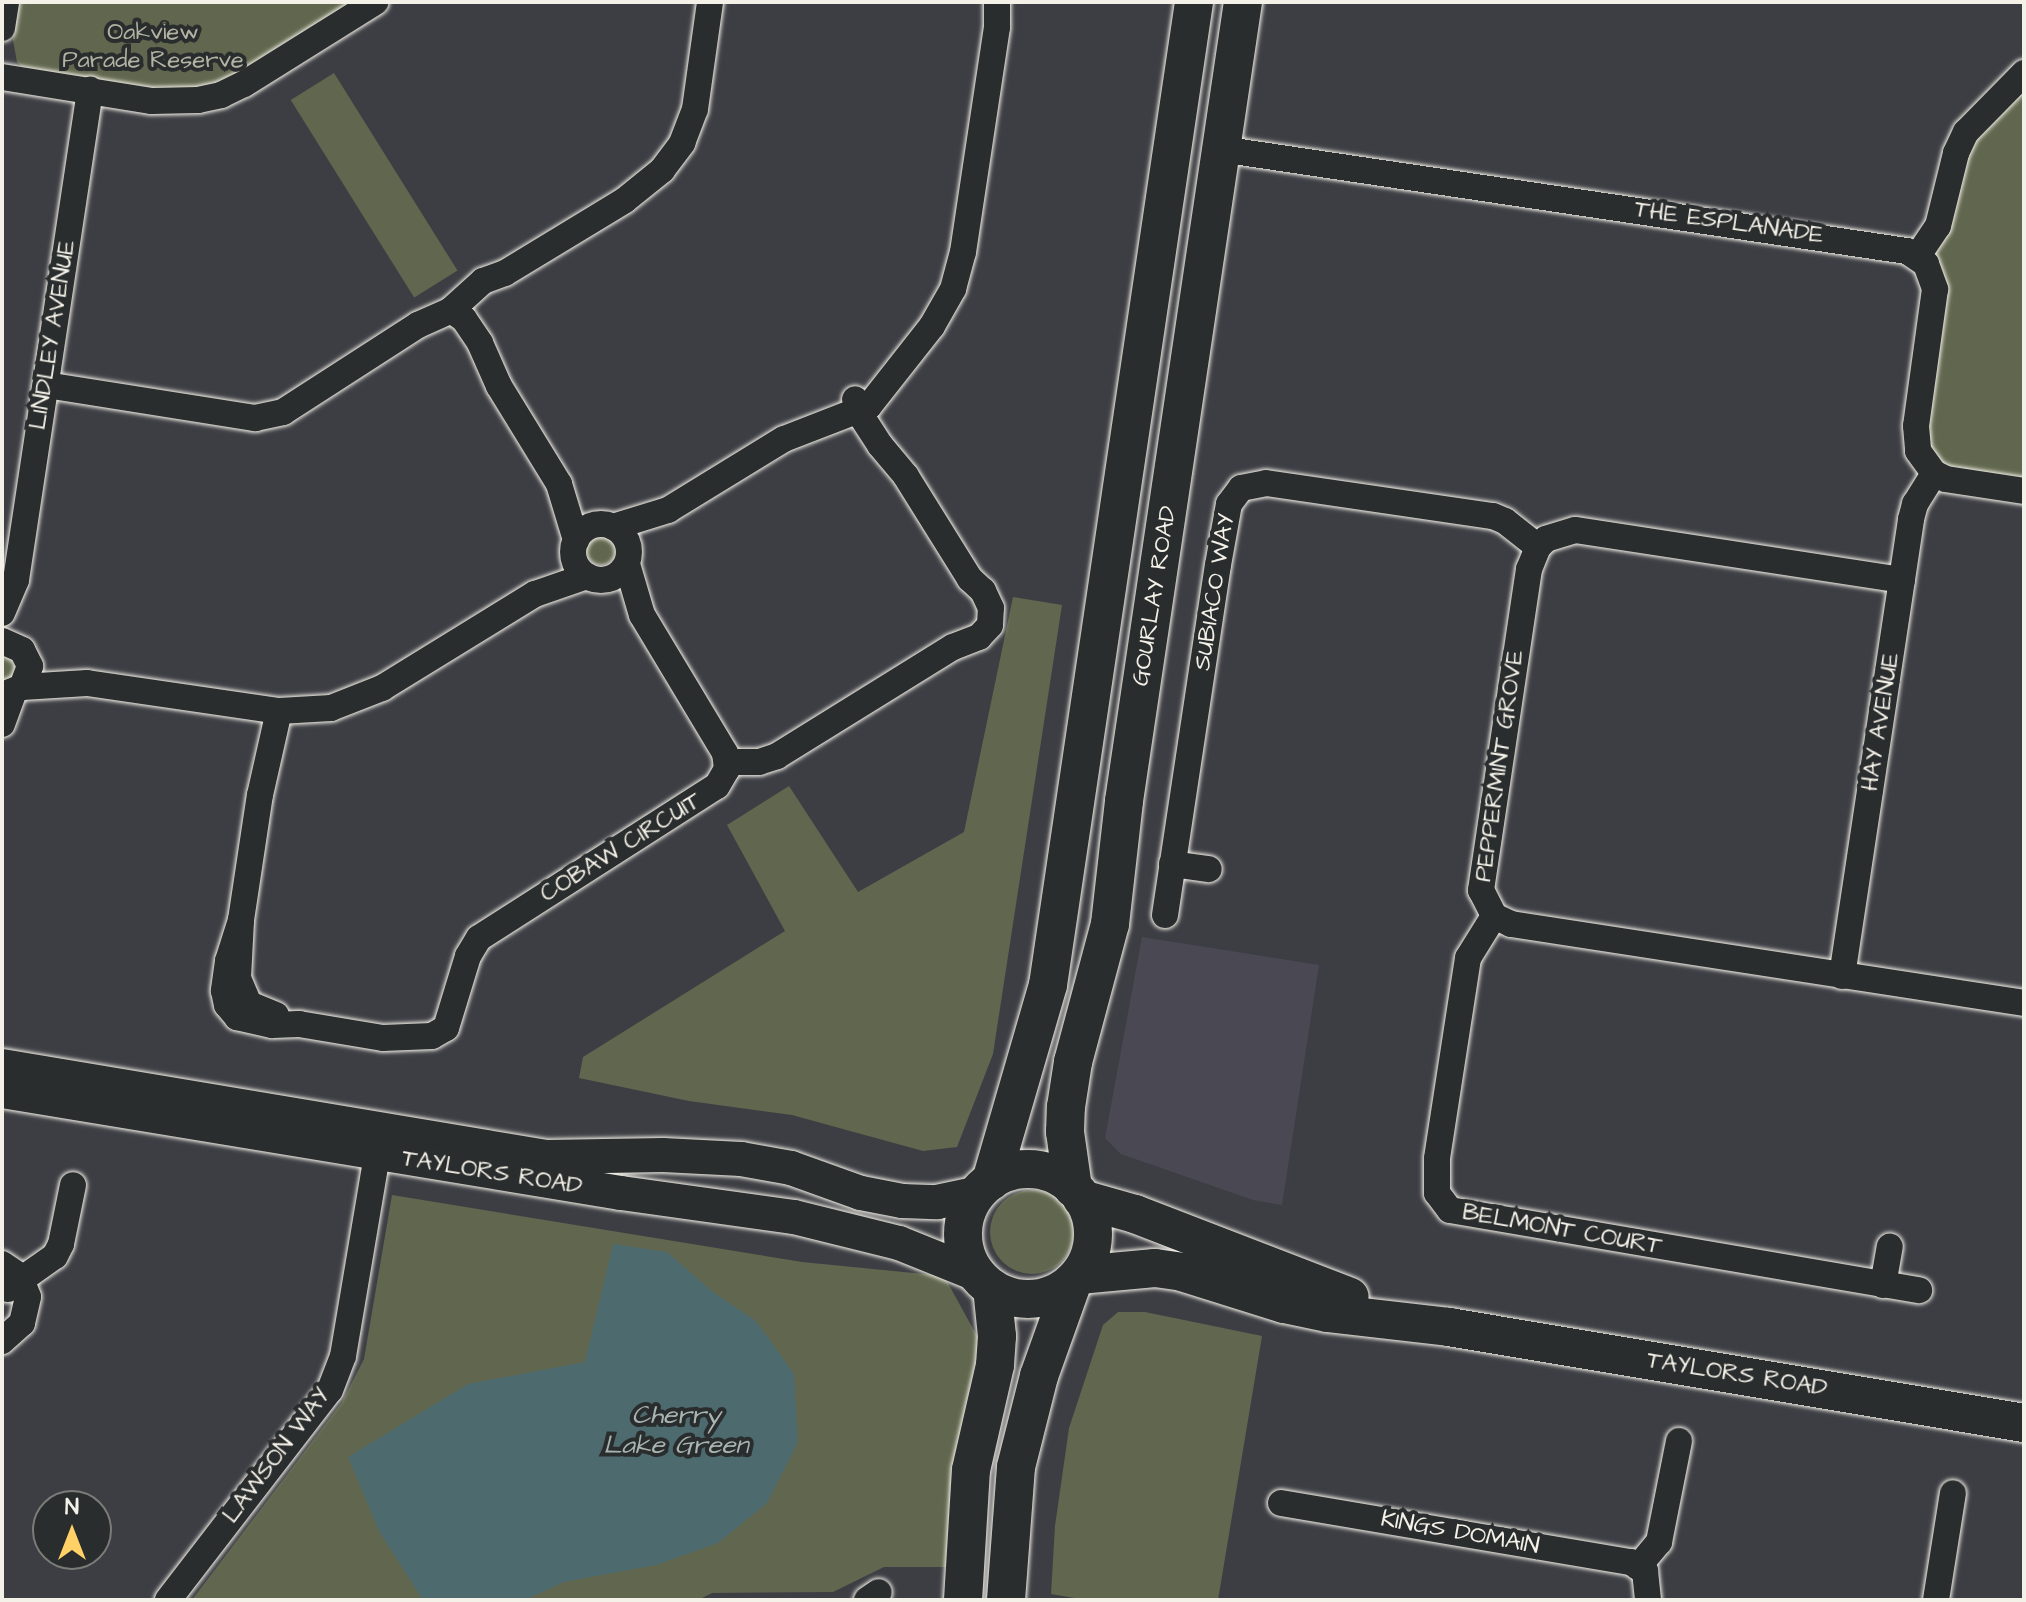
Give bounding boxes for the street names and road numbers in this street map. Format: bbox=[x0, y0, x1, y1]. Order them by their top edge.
street label: THE ESPLANADE bbox=[1633, 195, 1825, 251]
street label: LINDLEY AVENUE bbox=[24, 238, 82, 432]
street label: GOURLAY ROAD bbox=[1127, 504, 1183, 688]
street label: SUBIACO WAY bbox=[1188, 512, 1242, 672]
street label: PEPPERMINT GROVE bbox=[1469, 648, 1531, 884]
street label: HAY AVENUE bbox=[1856, 651, 1906, 793]
street label: COBAW CIRCUIT bbox=[535, 787, 707, 909]
street label: TAYLORS ROAD bbox=[400, 1145, 584, 1201]
street label: BELMONT COURT bbox=[1460, 1198, 1664, 1262]
street label: TAYLORS ROAD bbox=[1645, 1347, 1829, 1403]
street label: LAWSON WAY bbox=[217, 1383, 337, 1529]
street label: KINGS DOMAIN bbox=[1379, 1505, 1541, 1561]

